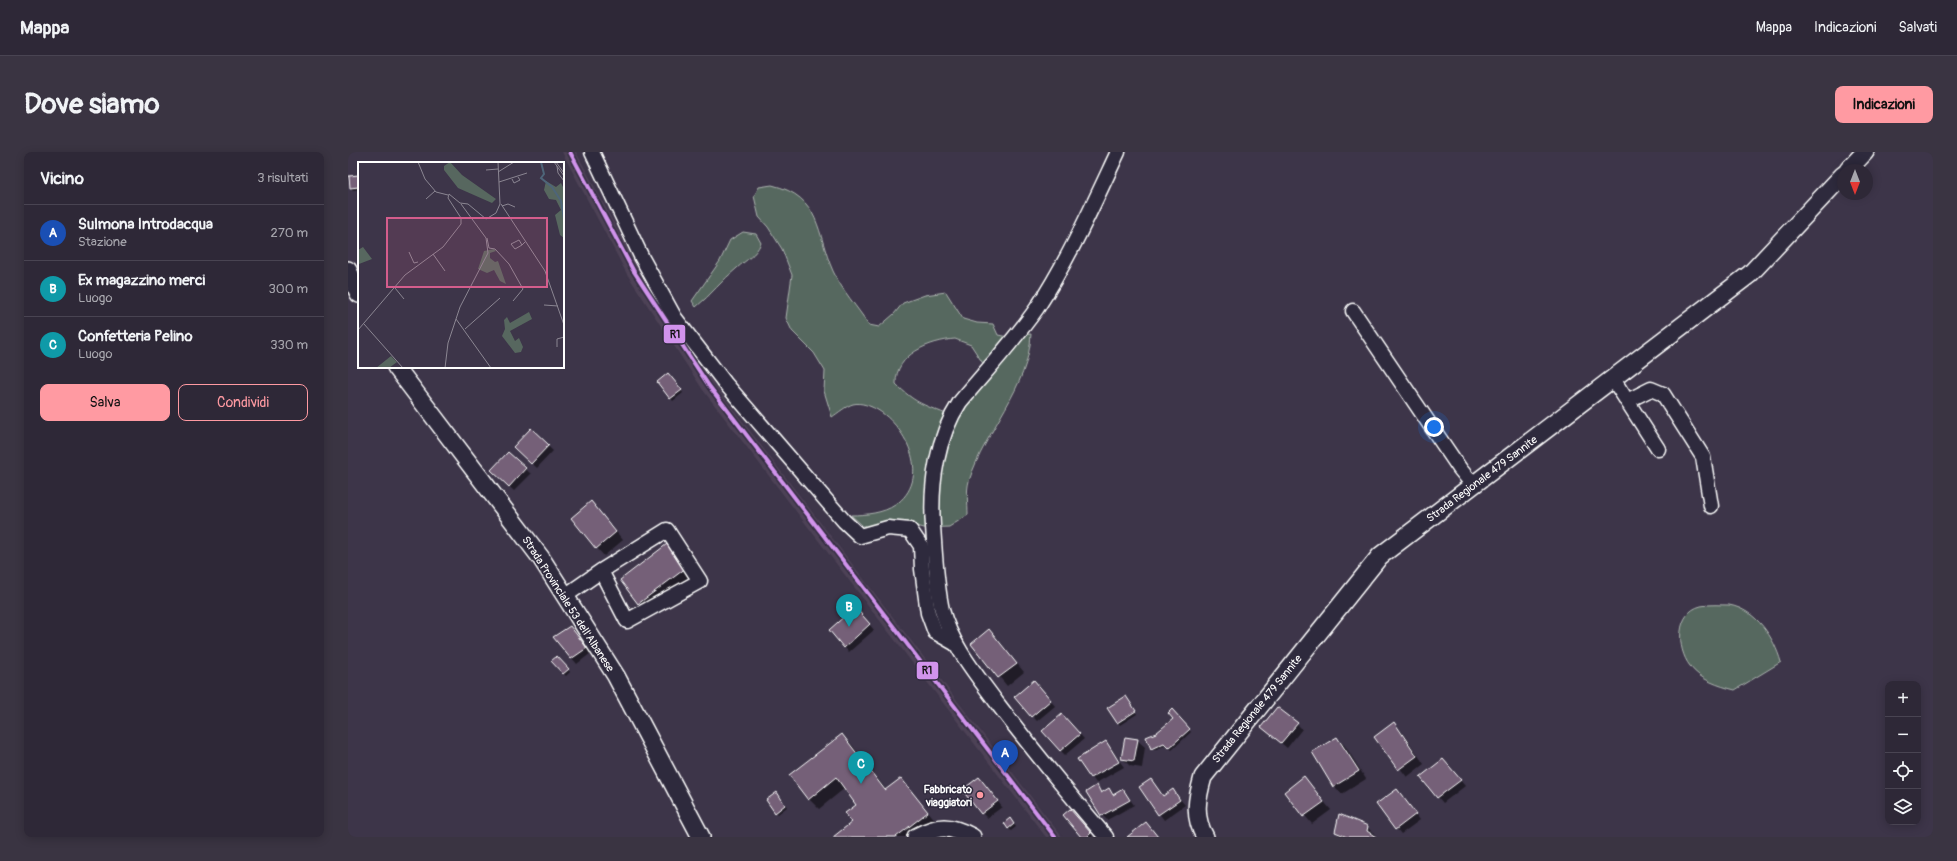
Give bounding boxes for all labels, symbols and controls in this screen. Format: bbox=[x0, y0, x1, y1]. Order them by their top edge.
text: Mappa bbox=[20, 16, 69, 40]
text: Mappa bbox=[1756, 19, 1792, 36]
text: Indicazioni bbox=[1814, 19, 1876, 36]
text: Salvati bbox=[1898, 19, 1937, 36]
button: Indicazioni bbox=[1835, 86, 1933, 123]
text: Dove siamo bbox=[24, 87, 160, 122]
inset map bbox=[358, 162, 564, 368]
north arrow bbox=[1837, 164, 1873, 200]
text: Vicino bbox=[40, 168, 84, 189]
text: 3 risultati bbox=[257, 170, 308, 186]
text: Sulmona Introdacqua bbox=[78, 215, 213, 234]
text: A bbox=[49, 225, 57, 241]
text: 270 m bbox=[271, 225, 308, 241]
text: Stazione bbox=[78, 234, 127, 250]
text: Ex magazzino merci bbox=[78, 271, 205, 290]
text: B bbox=[49, 281, 57, 297]
text: 300 m bbox=[269, 281, 308, 297]
text: Luogo bbox=[78, 290, 112, 306]
line badge: R1 bbox=[663, 324, 686, 344]
text: Confetteria Pelino bbox=[78, 327, 193, 346]
text: R1 bbox=[670, 328, 680, 341]
text: C bbox=[49, 337, 57, 353]
text: 330 m bbox=[270, 337, 308, 353]
text: Luogo bbox=[78, 346, 112, 362]
button: Salva bbox=[40, 384, 170, 421]
button: Condividi bbox=[178, 384, 308, 421]
your location bbox=[1424, 417, 1444, 437]
street label: Strada Regionale 479 Sannite bbox=[1424, 433, 1540, 525]
street label: Strada Provinciale 53 dell'Albanese bbox=[519, 534, 617, 675]
pin: B bbox=[836, 594, 862, 627]
street label: Strada Regionale 479 Sannite bbox=[1209, 652, 1305, 766]
line badge: R1 bbox=[916, 661, 939, 680]
text: R1 bbox=[922, 664, 932, 677]
map controls bbox=[1885, 681, 1921, 825]
button: + bbox=[1885, 681, 1921, 717]
button: − bbox=[1885, 717, 1921, 753]
pin: A bbox=[992, 740, 1018, 773]
pin: C bbox=[848, 751, 874, 784]
button: locate bbox=[1885, 753, 1921, 789]
place label: Fabbricato viaggiatori bbox=[924, 783, 972, 809]
button: layers bbox=[1885, 789, 1921, 825]
marker: Fabbricato viaggiatori bbox=[975, 790, 985, 800]

